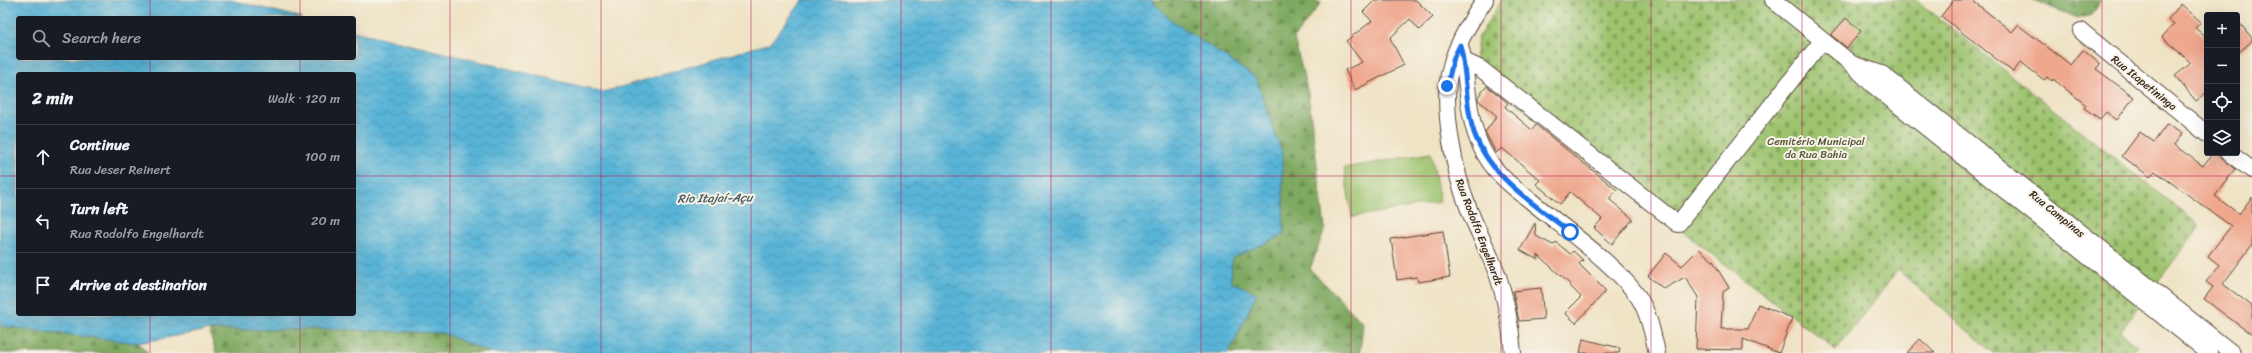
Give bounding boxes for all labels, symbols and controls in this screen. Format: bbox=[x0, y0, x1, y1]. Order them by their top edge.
map controls bbox=[2204, 12, 2240, 156]
button: + bbox=[2204, 12, 2240, 48]
search box bbox=[16, 16, 356, 60]
text: Search here bbox=[62, 25, 141, 51]
icon: search bbox=[30, 27, 52, 49]
button: − bbox=[2204, 48, 2240, 84]
street label: Rua Itapetininga bbox=[2107, 50, 2182, 116]
route end bbox=[1438, 77, 1456, 95]
text: 2 min bbox=[32, 83, 73, 113]
button: locate bbox=[2204, 84, 2240, 120]
text: Walk · 120 m bbox=[268, 87, 340, 110]
button: layers bbox=[2204, 120, 2240, 156]
text: Continue bbox=[70, 132, 130, 158]
park label: Cemitério Municipal da Rua Bahia bbox=[1767, 132, 1865, 164]
text: 100 m bbox=[305, 145, 340, 168]
icon: ahead bbox=[32, 146, 54, 168]
text: Rua Jeser Reinert bbox=[70, 158, 171, 181]
street label: Rua Rodolfo Engelhardt bbox=[1450, 176, 1508, 288]
street label: Rua Campinas bbox=[2025, 185, 2090, 243]
water label: Rio Itajaí-Açu bbox=[677, 186, 754, 210]
text: Turn left bbox=[70, 196, 128, 222]
text: 20 m bbox=[311, 209, 340, 232]
icon: left bbox=[32, 210, 54, 232]
text: Rua Rodolfo Engelhardt bbox=[70, 222, 204, 245]
route start bbox=[1561, 223, 1579, 241]
text: Arrive at destination bbox=[70, 272, 207, 298]
icon: arrive bbox=[32, 274, 54, 296]

